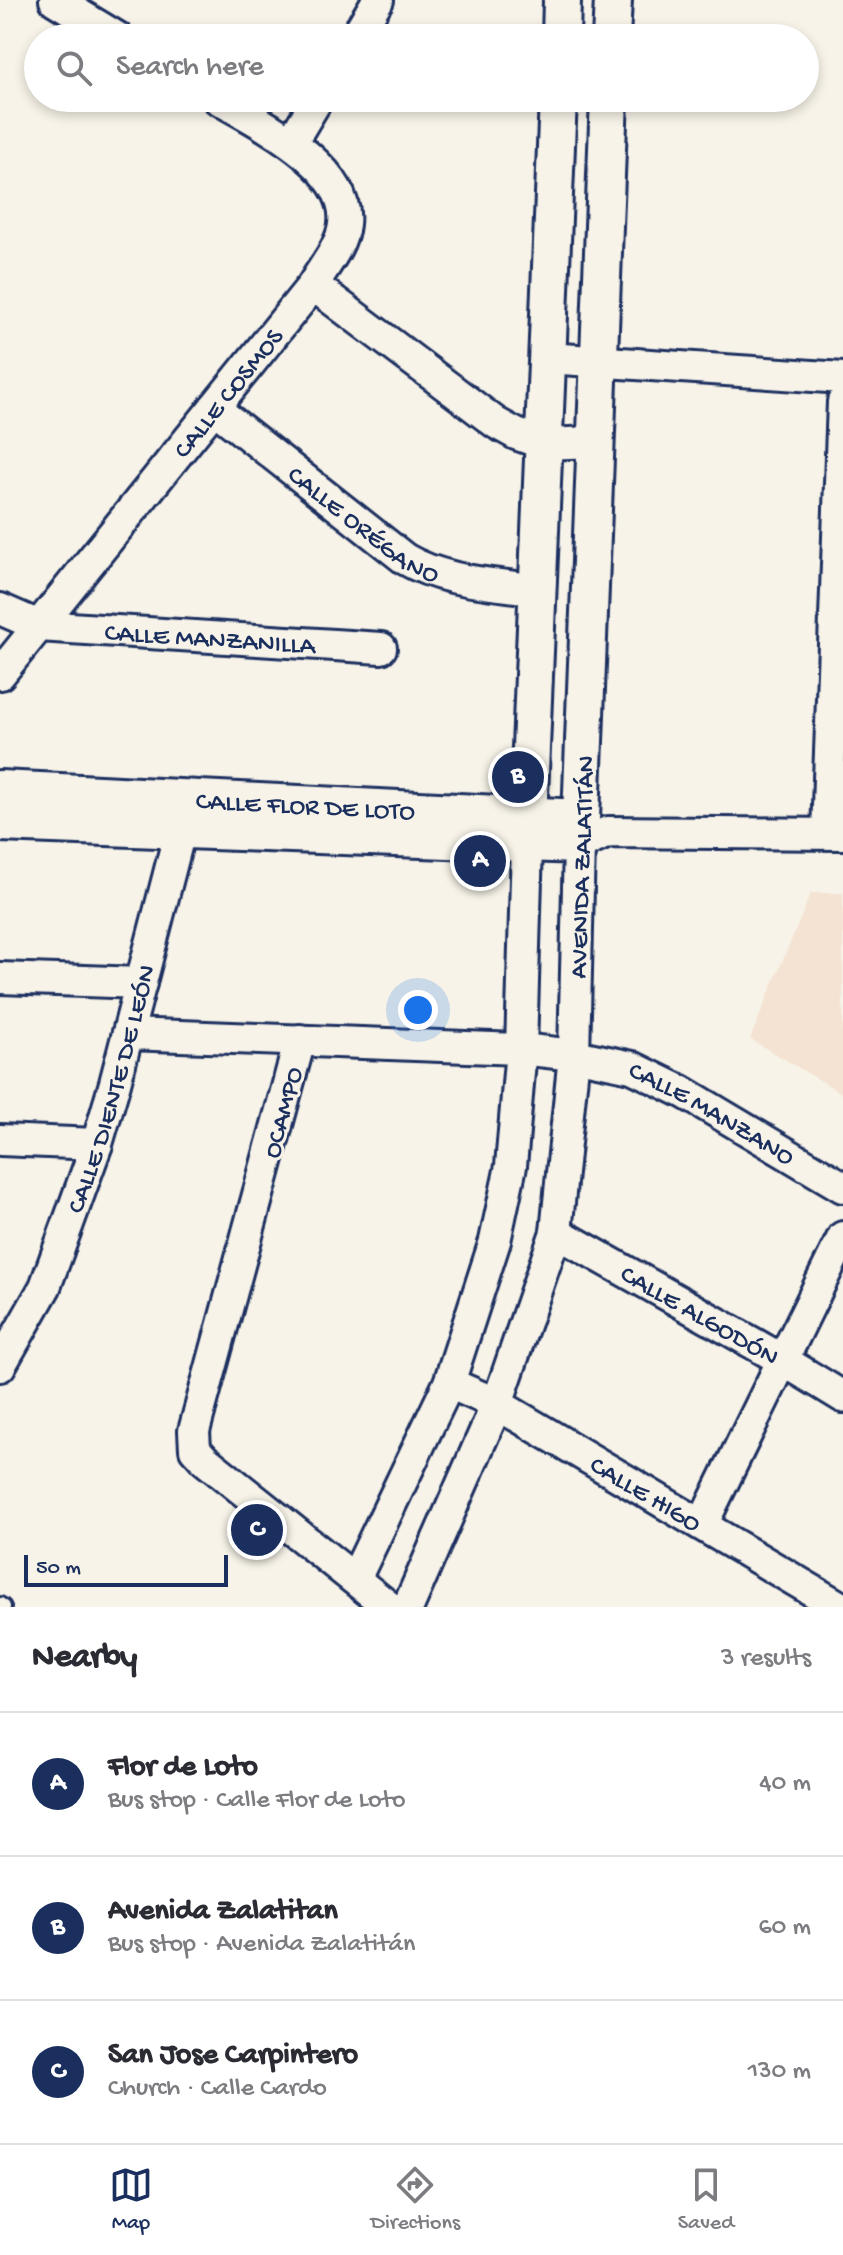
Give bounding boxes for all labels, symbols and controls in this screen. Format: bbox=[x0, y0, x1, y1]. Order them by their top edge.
search box bbox=[24, 24, 819, 112]
icon: search bbox=[52, 46, 96, 90]
text: Search here bbox=[116, 51, 264, 86]
street label: CALLE COSMOS bbox=[169, 323, 293, 466]
street label: CALLE ORÉGANO bbox=[280, 461, 443, 593]
street label: CALLE MANZANILLA bbox=[104, 619, 318, 664]
pin: B bbox=[492, 747, 544, 807]
street label: AVENIDA ZALATITÁN bbox=[565, 755, 604, 979]
street label: CALLE FLOR DE LOTO bbox=[195, 788, 416, 830]
pin: A bbox=[454, 831, 506, 891]
street label: CALLE DIENTE DE LEÓN bbox=[62, 962, 165, 1218]
your location bbox=[398, 990, 438, 1030]
street label: CALLE MANZANO bbox=[622, 1057, 799, 1175]
street label: OCAMPO bbox=[258, 1064, 312, 1162]
street label: CALLE ALGODÓN bbox=[613, 1260, 783, 1375]
street label: CALLE HIGO bbox=[583, 1451, 706, 1541]
pin: C bbox=[231, 1500, 283, 1560]
scale bar bbox=[24, 1551, 228, 1587]
text: 50 m bbox=[36, 1556, 81, 1582]
text: Nearby bbox=[32, 1639, 137, 1679]
text: 3 results bbox=[721, 1644, 811, 1675]
text: Flor de Loto bbox=[108, 1751, 258, 1786]
text: A bbox=[50, 1769, 66, 1800]
text: 40 m bbox=[759, 1769, 811, 1800]
text: Bus stop · Calle Flor de Loto bbox=[108, 1786, 406, 1817]
text: Avenida Zalatitan bbox=[108, 1895, 338, 1930]
text: B bbox=[51, 1913, 65, 1944]
text: 60 m bbox=[758, 1913, 811, 1944]
text: Bus stop · Avenida Zalatitán bbox=[108, 1930, 415, 1961]
text: San Jose Carpintero bbox=[108, 2039, 358, 2074]
text: C bbox=[51, 2057, 65, 2088]
text: 130 m bbox=[748, 2057, 811, 2088]
text: Church · Calle Cardo bbox=[108, 2074, 327, 2105]
tab: Map bbox=[109, 2163, 153, 2237]
tab: Directions bbox=[371, 2163, 460, 2237]
tab: Saved bbox=[678, 2163, 734, 2237]

